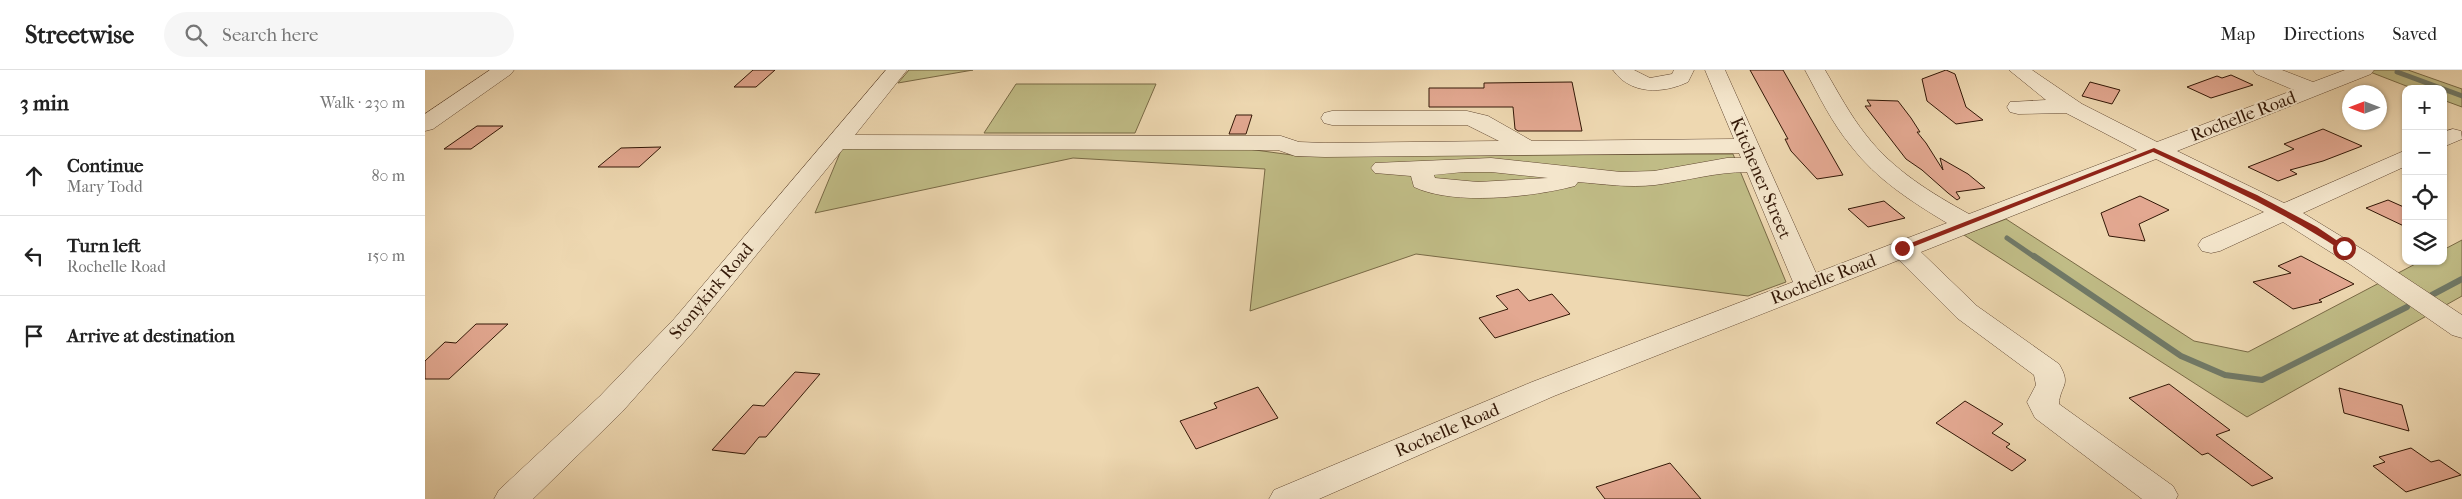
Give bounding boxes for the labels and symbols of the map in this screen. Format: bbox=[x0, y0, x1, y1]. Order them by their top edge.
north arrow bbox=[2342, 85, 2387, 130]
street label: Rochelle Road bbox=[2187, 87, 2299, 146]
street label: Kitchener Street bbox=[1726, 114, 1796, 243]
route end bbox=[1891, 237, 1914, 260]
route start bbox=[2333, 237, 2356, 260]
street label: Stonykirk Road bbox=[665, 239, 758, 344]
street label: Rochelle Road bbox=[1767, 250, 1879, 309]
street label: Rochelle Road bbox=[1392, 399, 1503, 462]

